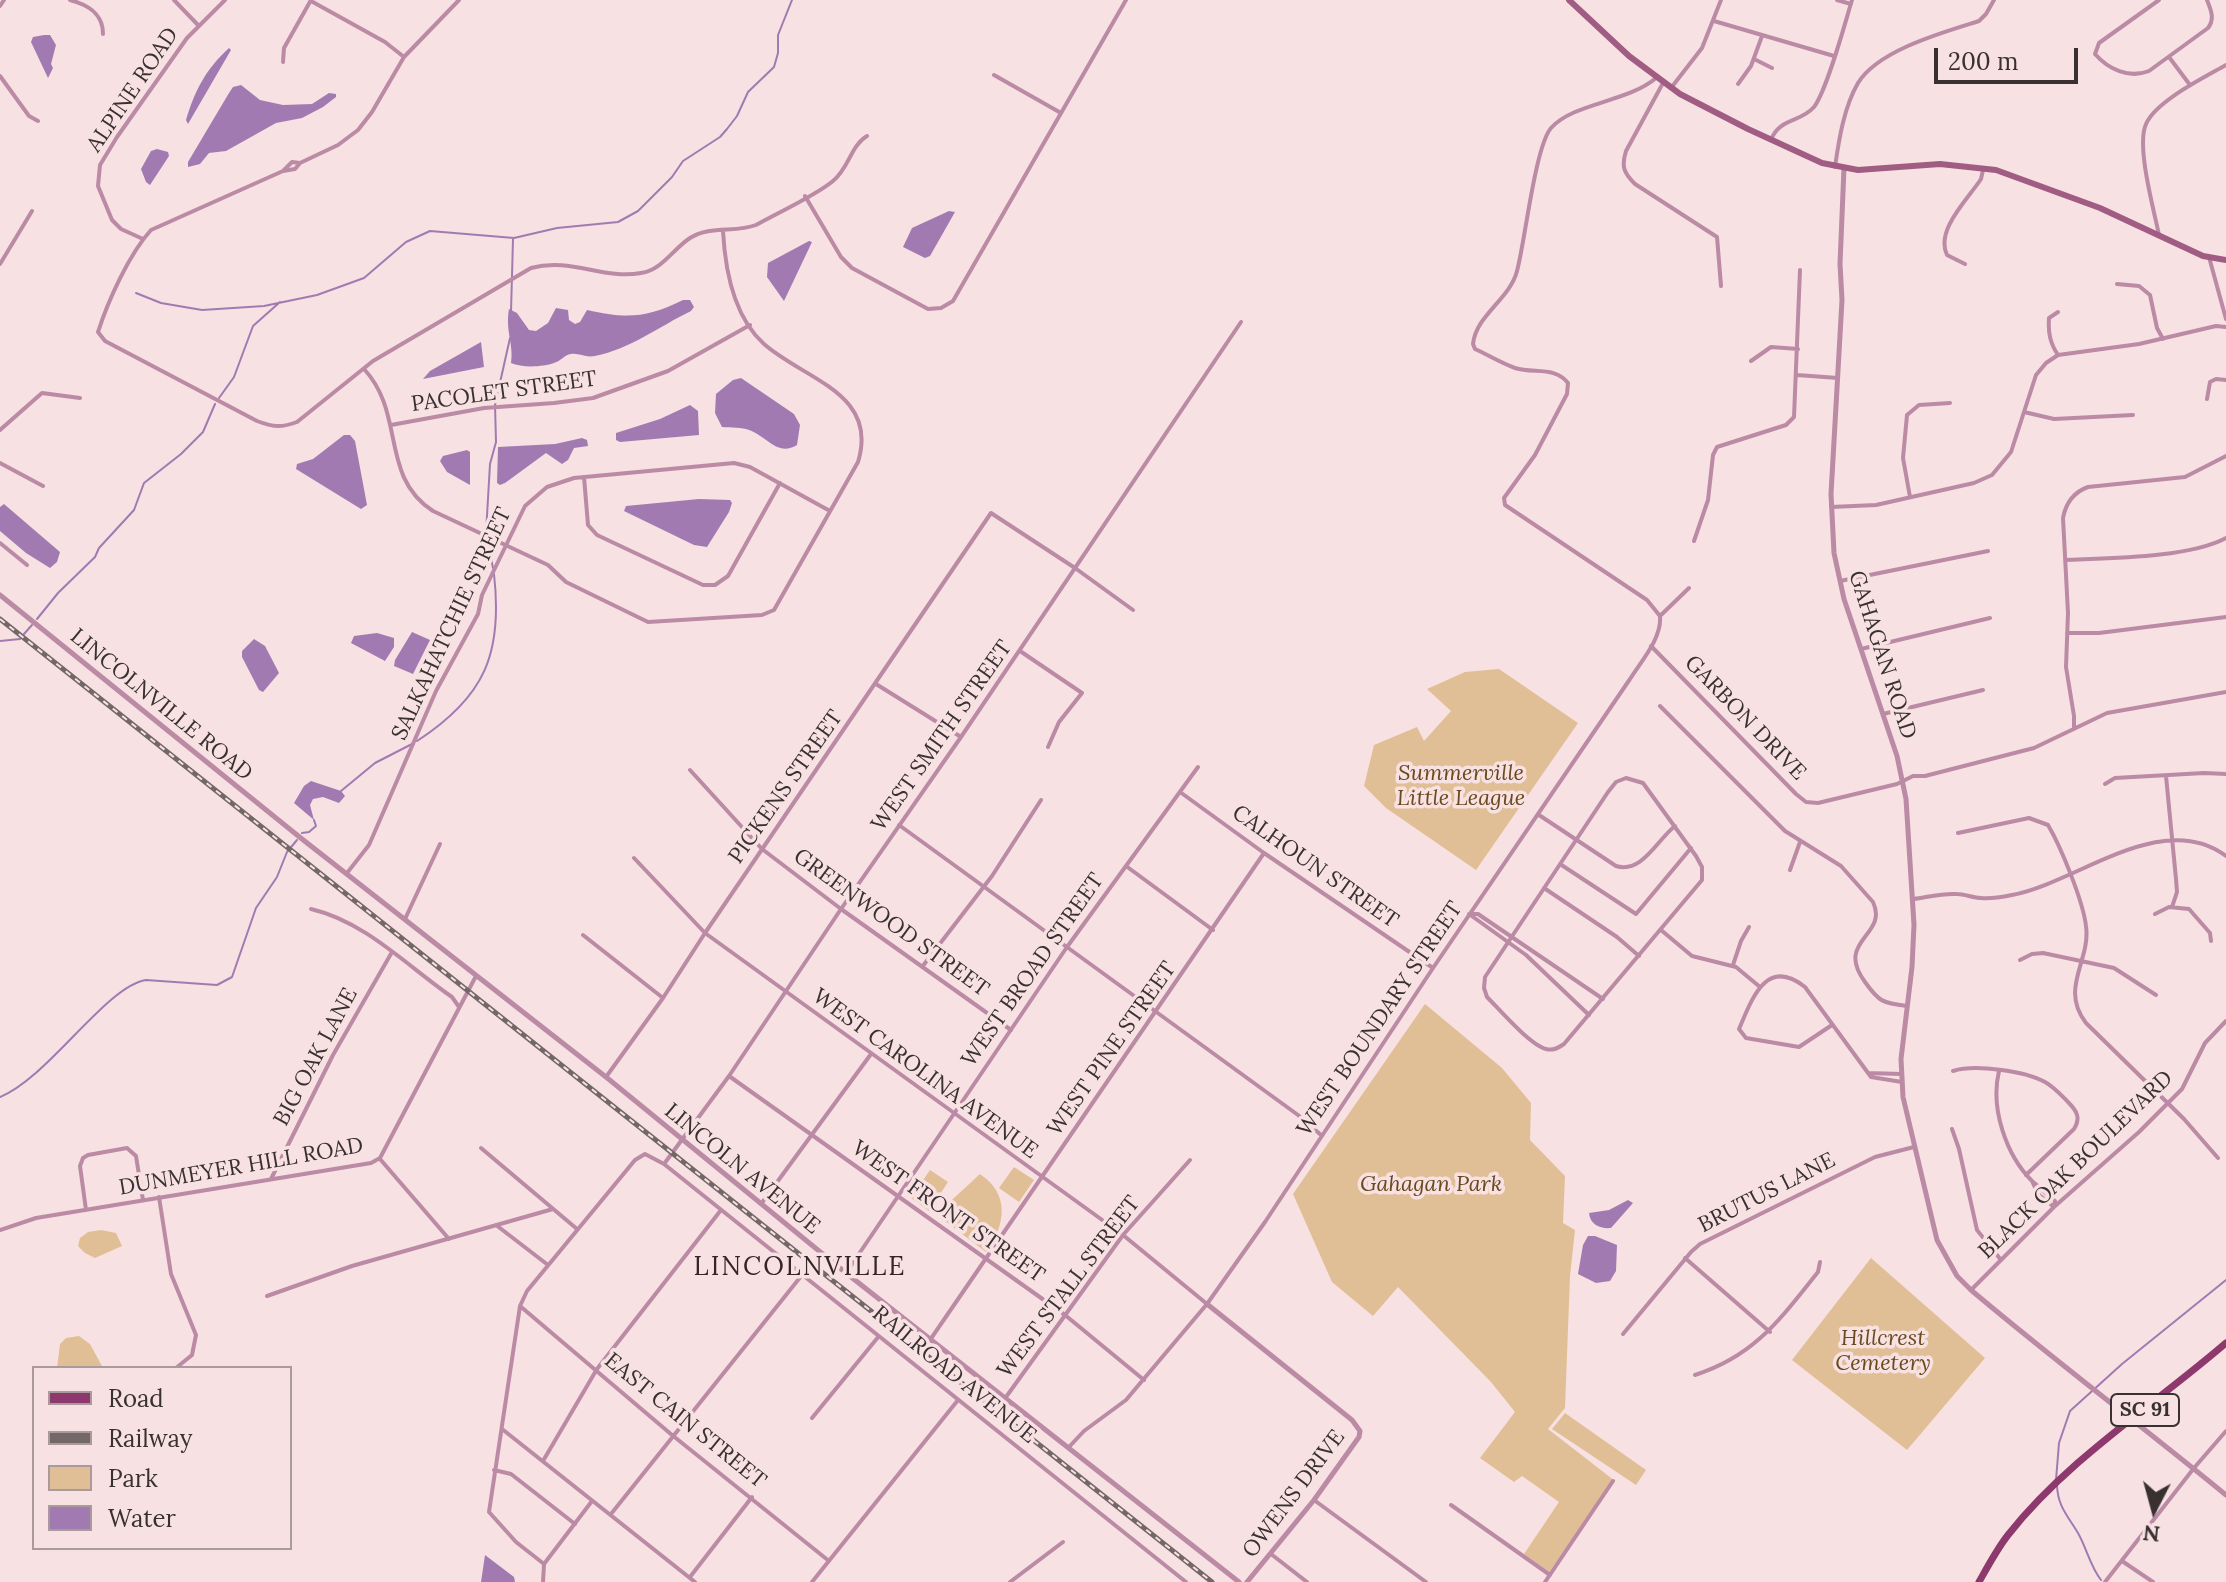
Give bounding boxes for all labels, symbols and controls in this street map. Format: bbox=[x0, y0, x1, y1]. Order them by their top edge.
street label: ALPINE ROAD bbox=[82, 23, 184, 157]
scale bar bbox=[1938, 32, 2082, 82]
text: 200 m bbox=[1948, 46, 2018, 77]
street label: PACOLET STREET bbox=[410, 366, 598, 418]
street label: SALKAHATCHIE STREET bbox=[386, 504, 518, 744]
street label: GAHAGAN ROAD bbox=[1842, 567, 1922, 743]
street label: LINCOLNVILLE ROAD bbox=[65, 623, 257, 787]
street label: WEST SMITH STREET bbox=[866, 636, 1018, 836]
street label: GARBON DRIVE bbox=[1679, 650, 1811, 786]
street label: PICKENS STREET bbox=[723, 705, 849, 869]
park label: Summerville Little League bbox=[1397, 761, 1525, 812]
street label: CALHOUN STREET bbox=[1227, 800, 1403, 934]
street label: GREENWOOD STREET bbox=[788, 843, 994, 1003]
street label: WEST BROAD STREET bbox=[956, 868, 1110, 1072]
street label: WEST BOUNDARY STREET bbox=[1292, 897, 1468, 1141]
street label: WEST PINE STREET bbox=[1042, 957, 1182, 1141]
street label: WEST CAROLINA AVENUE bbox=[807, 983, 1043, 1165]
street label: BIG OAK LANE bbox=[269, 984, 363, 1130]
street label: BLACK OAK BOULEVARD bbox=[1973, 1065, 2179, 1265]
street label: LINCOLN AVENUE bbox=[659, 1098, 825, 1240]
street label: DUNMEYER HILL ROAD bbox=[117, 1133, 365, 1201]
street label: WEST FRONT STREET bbox=[846, 1135, 1050, 1289]
street label: BRUTUS LANE bbox=[1694, 1147, 1840, 1239]
park label: Gahagan Park bbox=[1360, 1172, 1502, 1198]
street label: WEST STALL STREET bbox=[992, 1191, 1146, 1383]
district label: LINCOLNVILLE bbox=[694, 1252, 906, 1284]
street label: RAILROAD AVENUE bbox=[867, 1301, 1041, 1449]
park label: Hillcrest Cemetery bbox=[1835, 1326, 1931, 1378]
street label: EAST CAIN STREET bbox=[599, 1348, 771, 1494]
legend bbox=[32, 1366, 292, 1550]
text: Road bbox=[108, 1383, 164, 1414]
road number: SC 91 bbox=[2111, 1394, 2179, 1426]
text: Railway bbox=[108, 1423, 192, 1454]
street label: OWENS DRIVE bbox=[1237, 1425, 1351, 1563]
text: Park bbox=[108, 1463, 158, 1494]
north arrow bbox=[2114, 1470, 2194, 1550]
text: Water bbox=[108, 1503, 176, 1534]
text: N bbox=[2142, 1519, 2161, 1549]

